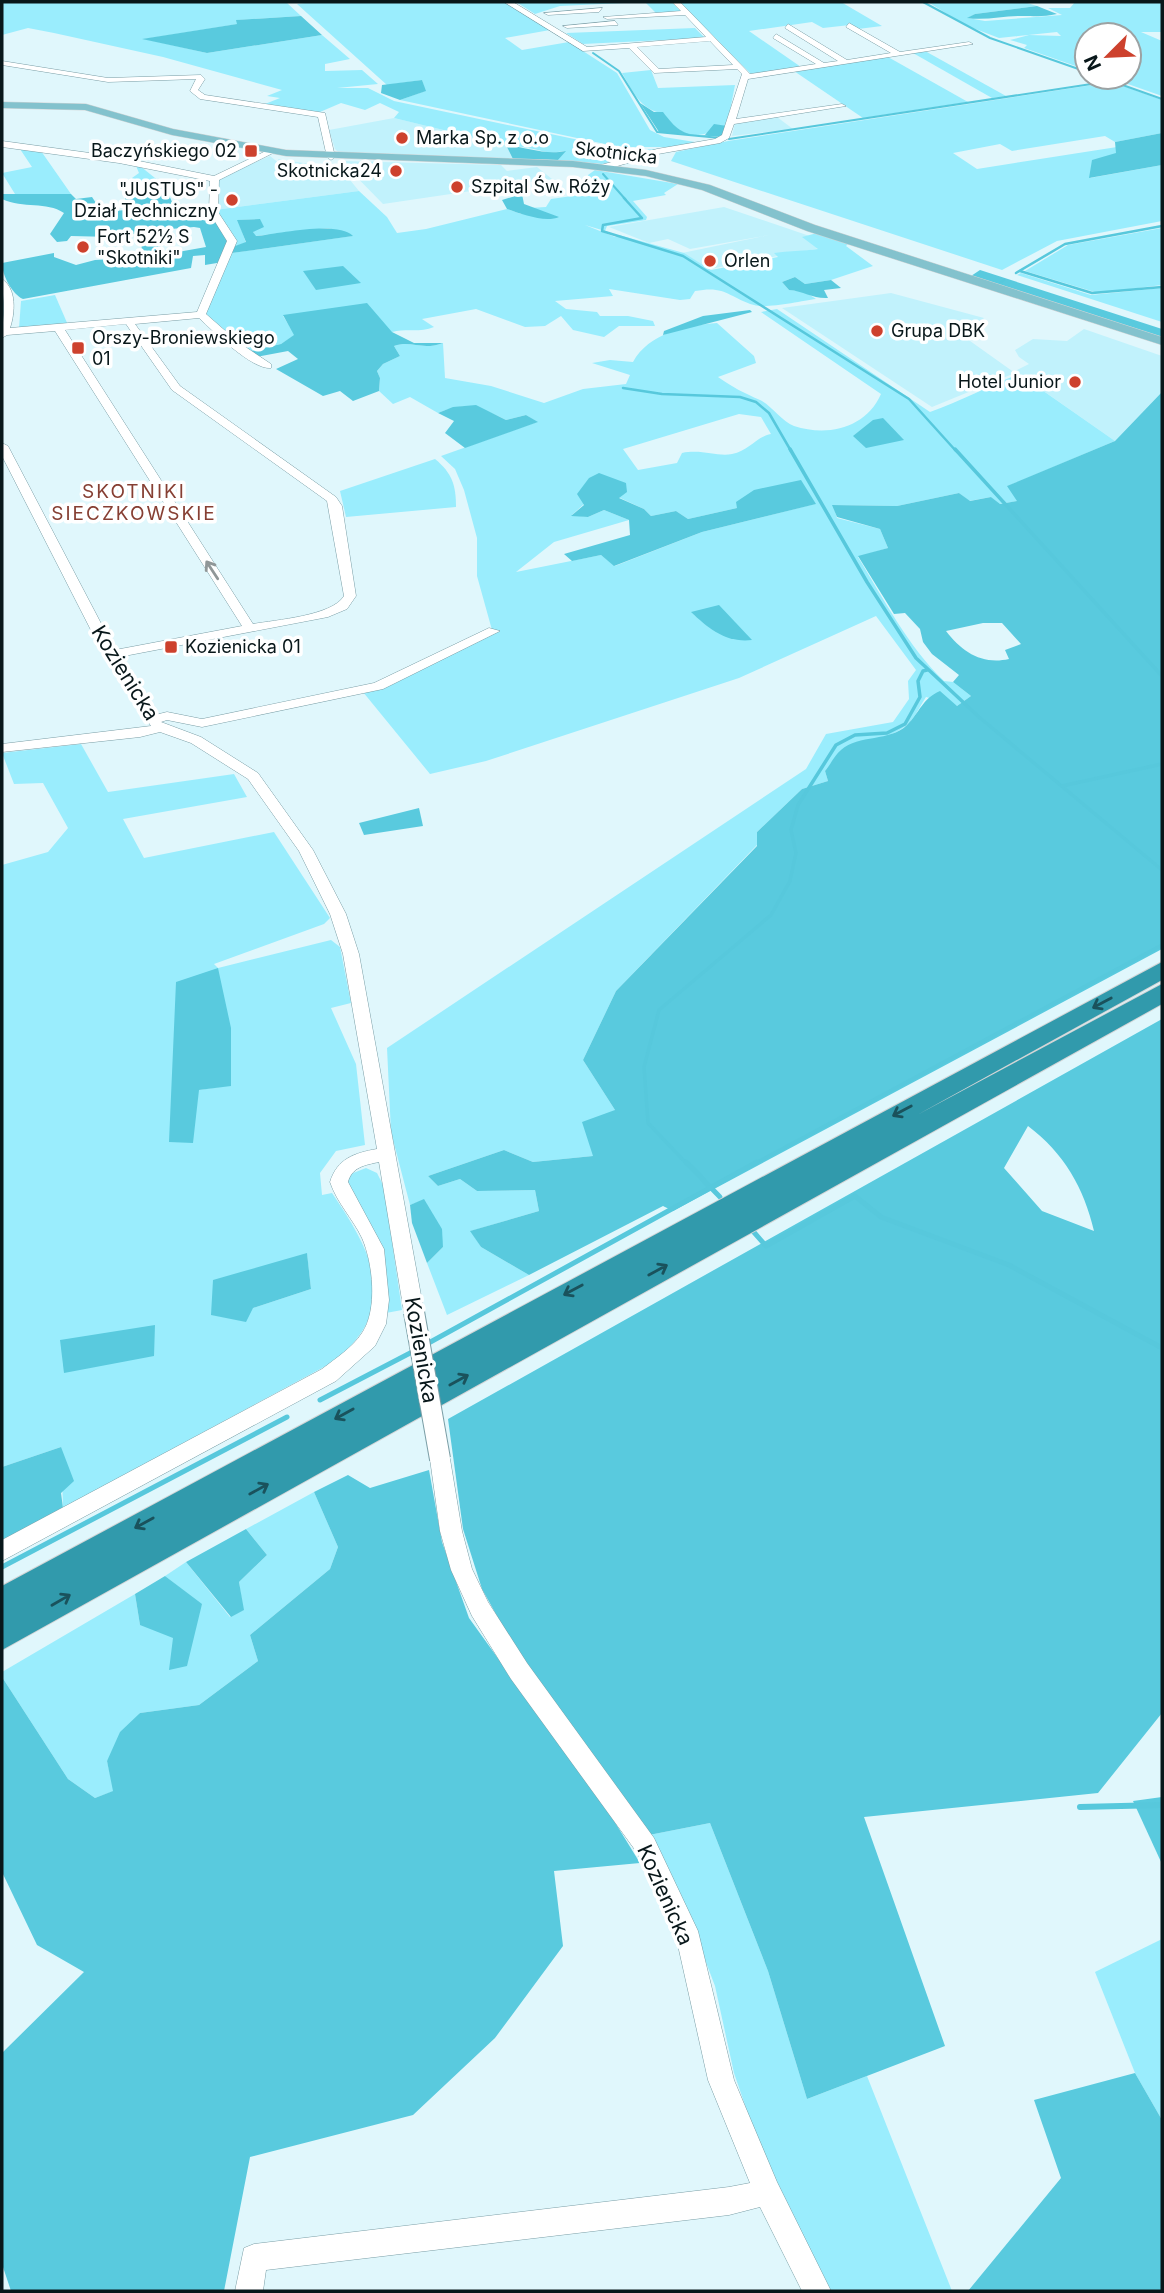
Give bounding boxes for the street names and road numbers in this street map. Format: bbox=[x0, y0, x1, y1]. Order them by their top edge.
street label: Skotnicka bbox=[574, 137, 659, 168]
street label: Kozienicka bbox=[86, 621, 164, 725]
street label: Kozienicka bbox=[400, 1295, 443, 1405]
street label: Kozienicka bbox=[632, 1841, 699, 1949]

